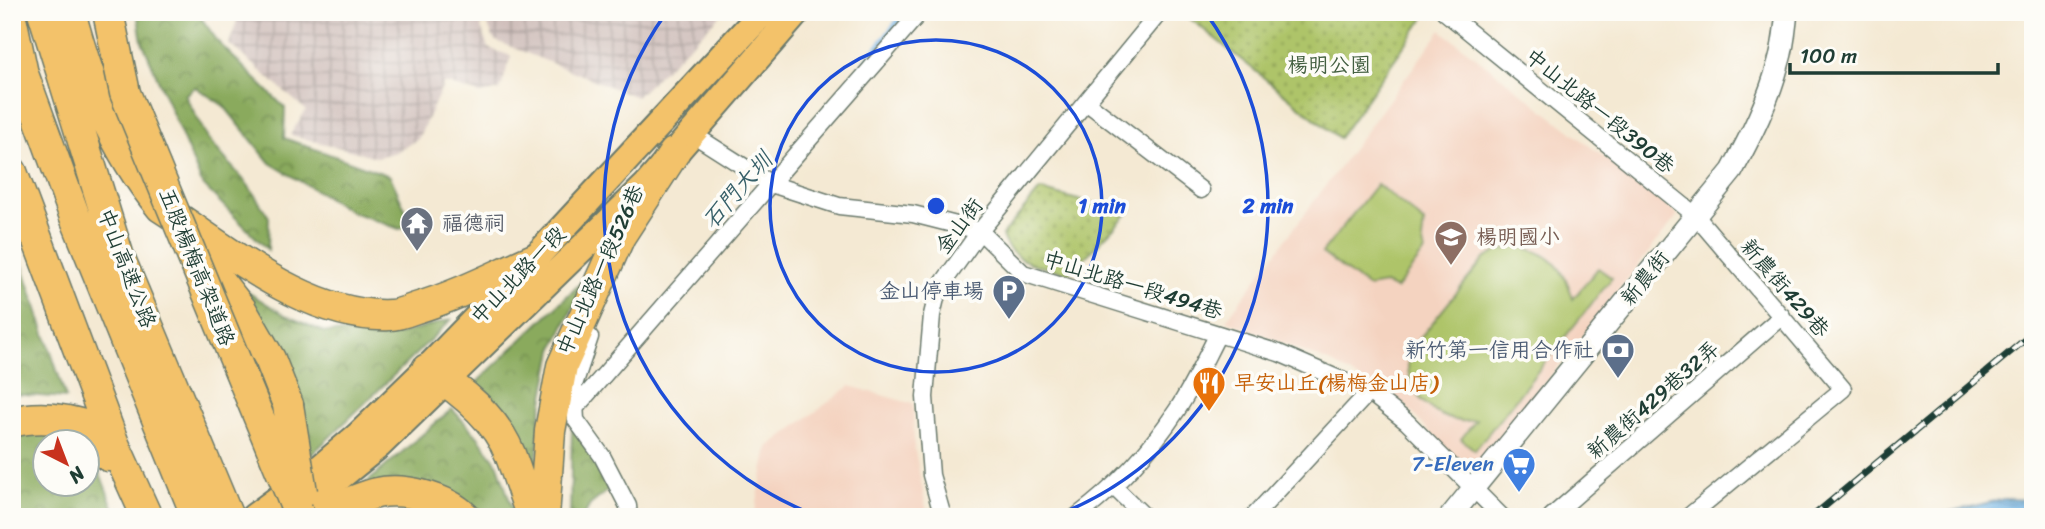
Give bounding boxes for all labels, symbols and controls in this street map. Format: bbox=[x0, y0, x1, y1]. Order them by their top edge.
scale bar bbox=[1790, 32, 1998, 76]
text: 100 m bbox=[1800, 37, 1857, 75]
street label: 中山北路一段390巷 bbox=[1516, 38, 1684, 184]
park label: 楊明公園 bbox=[1287, 46, 1371, 84]
water label: 石門大圳 bbox=[692, 140, 785, 238]
street label: 中山北路一段526巷 bbox=[545, 178, 655, 362]
street label: 五股楊梅高架道路 bbox=[148, 182, 246, 352]
text: 1 min bbox=[1078, 187, 1127, 225]
text: 2 min bbox=[1242, 187, 1294, 225]
street label: 金山街 bbox=[925, 189, 993, 263]
centre of rings bbox=[924, 194, 948, 218]
street label: 中山高速公路 bbox=[87, 202, 167, 334]
temple icon: 福德祠 bbox=[398, 204, 436, 253]
place label: 福德祠 bbox=[442, 204, 505, 242]
street label: 中山北路一段 bbox=[461, 216, 575, 334]
school or university icon: 楊明國小 bbox=[1432, 218, 1470, 267]
place label: 楊明國小 bbox=[1476, 218, 1560, 256]
street label: 新農街429巷 bbox=[1731, 229, 1839, 347]
street label: 中山北路一段494巷 bbox=[1038, 240, 1228, 330]
street label: 新農街 bbox=[1610, 242, 1680, 314]
place label: 金山停車場 bbox=[879, 272, 984, 310]
parking icon: 金山停車場 bbox=[990, 272, 1028, 321]
place label: 新竹第一信用合作社 bbox=[1405, 331, 1594, 369]
street label: 新農街429巷32弄 bbox=[1578, 331, 1728, 469]
bank icon: 新竹第一信用合作社 bbox=[1599, 331, 1637, 380]
restaurant icon: 早安山丘(楊梅金山店) bbox=[1190, 364, 1228, 413]
place label: 早安山丘(楊梅金山店) bbox=[1234, 364, 1439, 402]
north arrow bbox=[32, 428, 102, 498]
place label: 7-Eleven bbox=[1412, 445, 1494, 483]
supermarket icon: 7-Eleven bbox=[1500, 445, 1538, 494]
text: N bbox=[60, 458, 94, 492]

